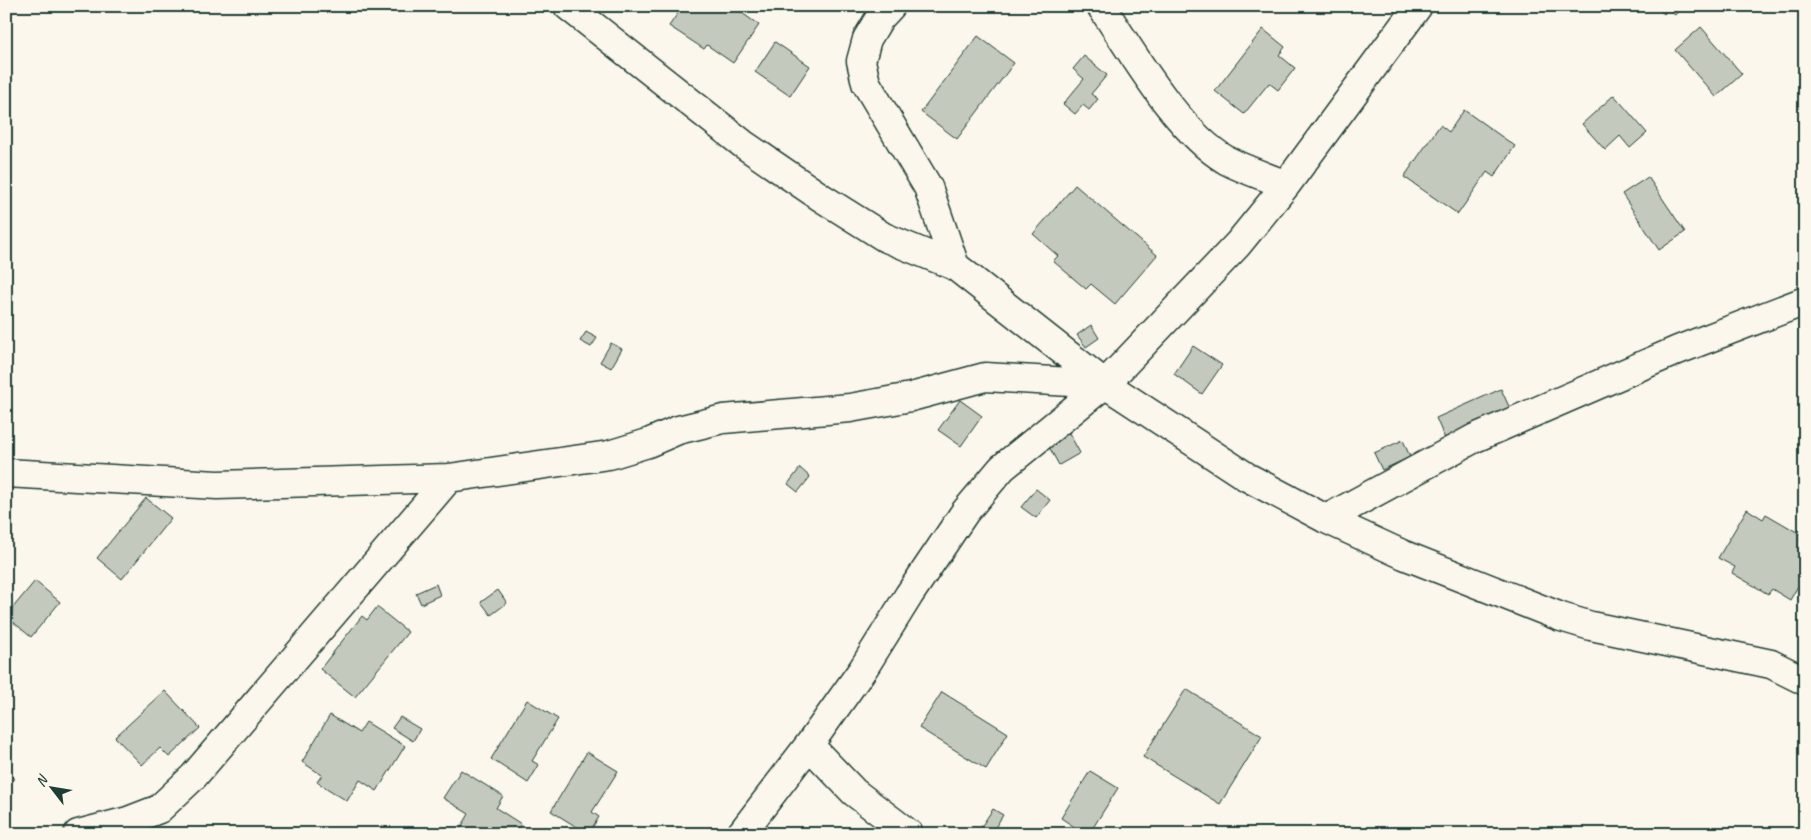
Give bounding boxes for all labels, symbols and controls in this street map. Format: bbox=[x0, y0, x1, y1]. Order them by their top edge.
north arrow bbox=[28, 762, 78, 812]
text: N bbox=[32, 771, 52, 790]

